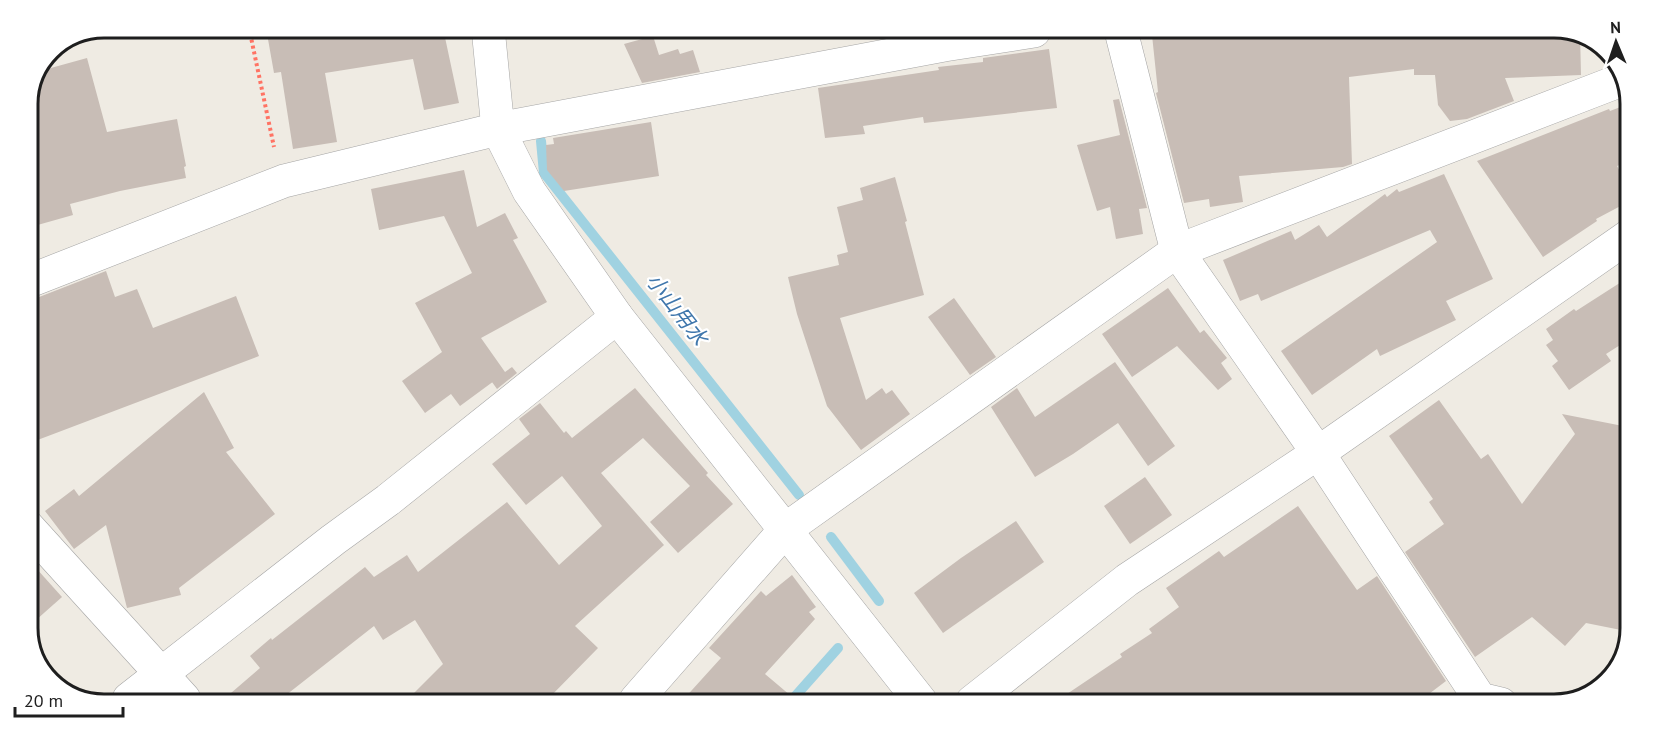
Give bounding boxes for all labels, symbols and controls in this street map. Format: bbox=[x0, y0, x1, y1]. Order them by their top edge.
north arrow bbox=[1586, 12, 1646, 72]
text: N bbox=[1610, 17, 1621, 37]
water label: 小山用水 bbox=[641, 268, 715, 352]
scale bar bbox=[15, 680, 123, 718]
text: 20 m bbox=[24, 689, 63, 712]

